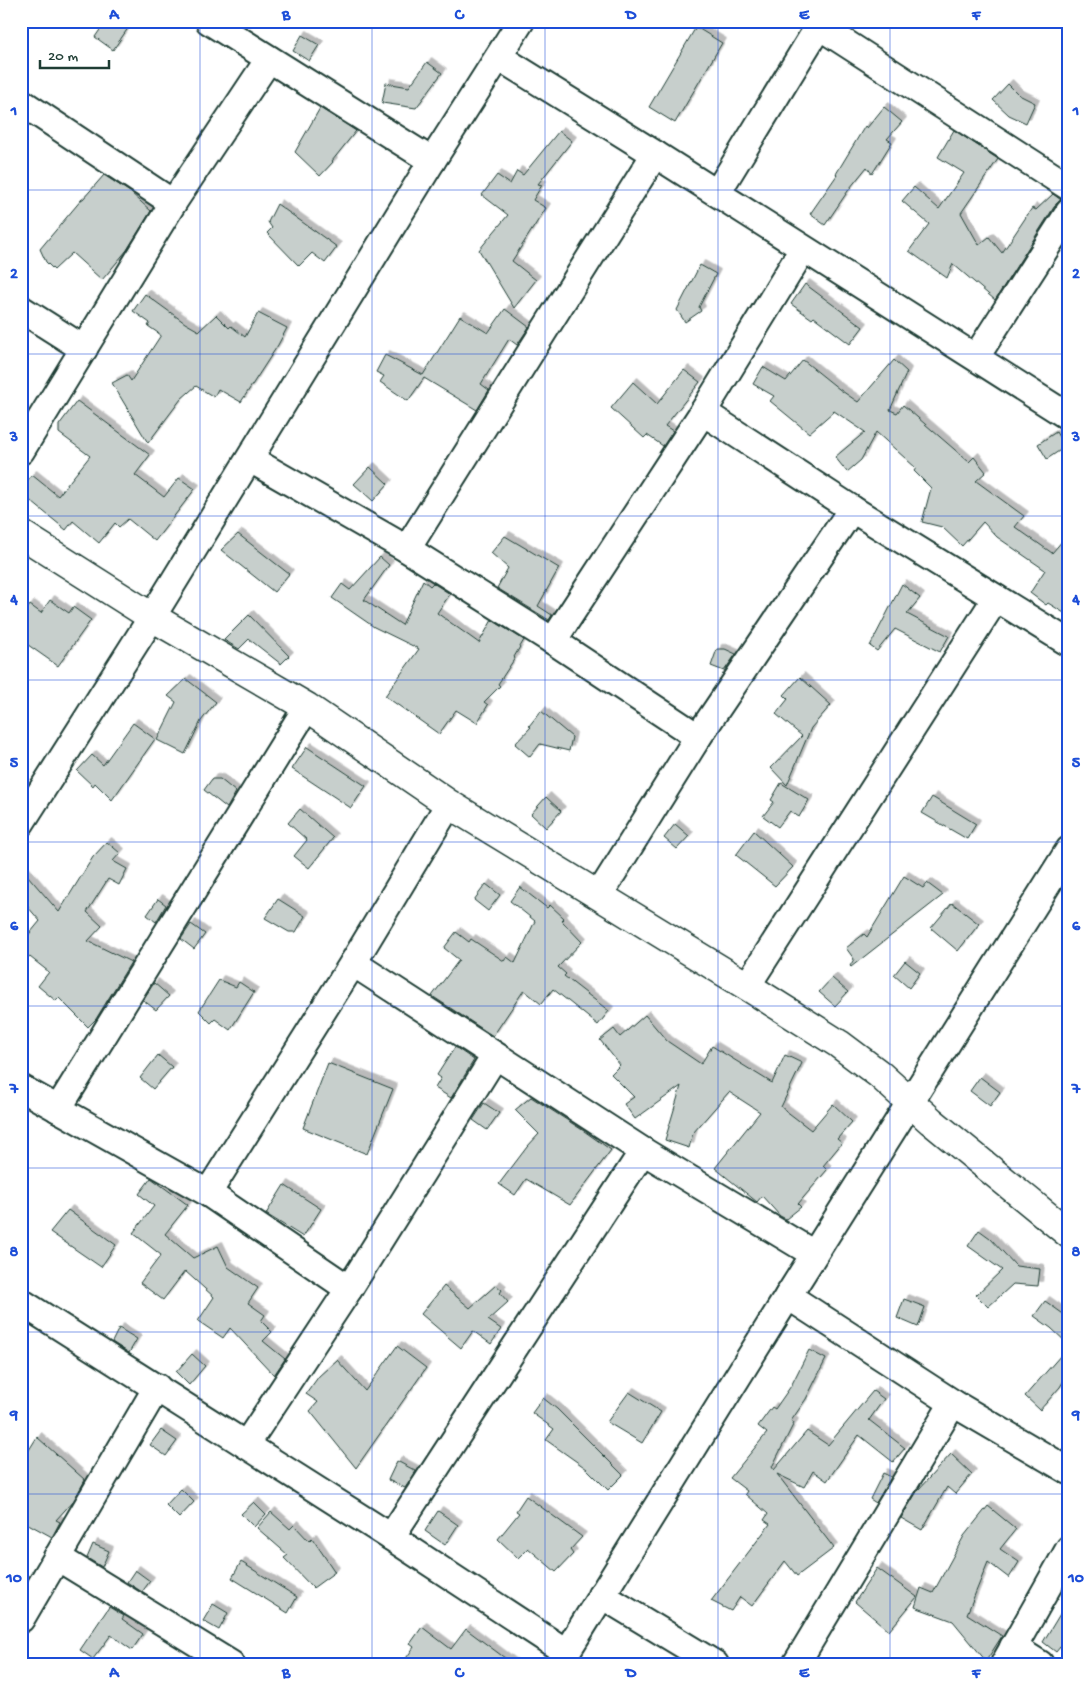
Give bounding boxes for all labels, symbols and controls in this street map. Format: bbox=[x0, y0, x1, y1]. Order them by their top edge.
text: A bbox=[108, 7, 120, 26]
text: B bbox=[281, 7, 291, 26]
text: C bbox=[454, 7, 465, 26]
text: D bbox=[624, 7, 637, 26]
text: E bbox=[799, 7, 810, 26]
text: F bbox=[971, 7, 982, 26]
scale bar bbox=[40, 38, 109, 70]
text: 20 m bbox=[48, 48, 78, 66]
text: 1 bbox=[10, 103, 17, 122]
text: 1 bbox=[1072, 103, 1079, 122]
text: 2 bbox=[10, 266, 18, 285]
text: 2 bbox=[1072, 266, 1080, 285]
text: 3 bbox=[9, 429, 18, 448]
text: 3 bbox=[1071, 429, 1080, 448]
text: 4 bbox=[9, 592, 18, 611]
text: 4 bbox=[1071, 592, 1080, 611]
text: 5 bbox=[10, 755, 19, 774]
text: 5 bbox=[1072, 755, 1081, 774]
text: 6 bbox=[10, 918, 19, 937]
text: 6 bbox=[1072, 918, 1081, 937]
text: 7 bbox=[9, 1081, 19, 1100]
text: 7 bbox=[1071, 1081, 1081, 1100]
text: 8 bbox=[10, 1244, 19, 1263]
text: 8 bbox=[1072, 1244, 1081, 1263]
text: 9 bbox=[9, 1407, 18, 1426]
text: 9 bbox=[1071, 1407, 1080, 1426]
text: 10 bbox=[5, 1570, 22, 1589]
text: 10 bbox=[1067, 1570, 1084, 1589]
text: A bbox=[108, 1665, 120, 1684]
text: B bbox=[281, 1665, 291, 1684]
text: C bbox=[454, 1665, 465, 1684]
text: D bbox=[624, 1665, 637, 1684]
text: E bbox=[799, 1665, 810, 1684]
text: F bbox=[971, 1665, 982, 1684]

